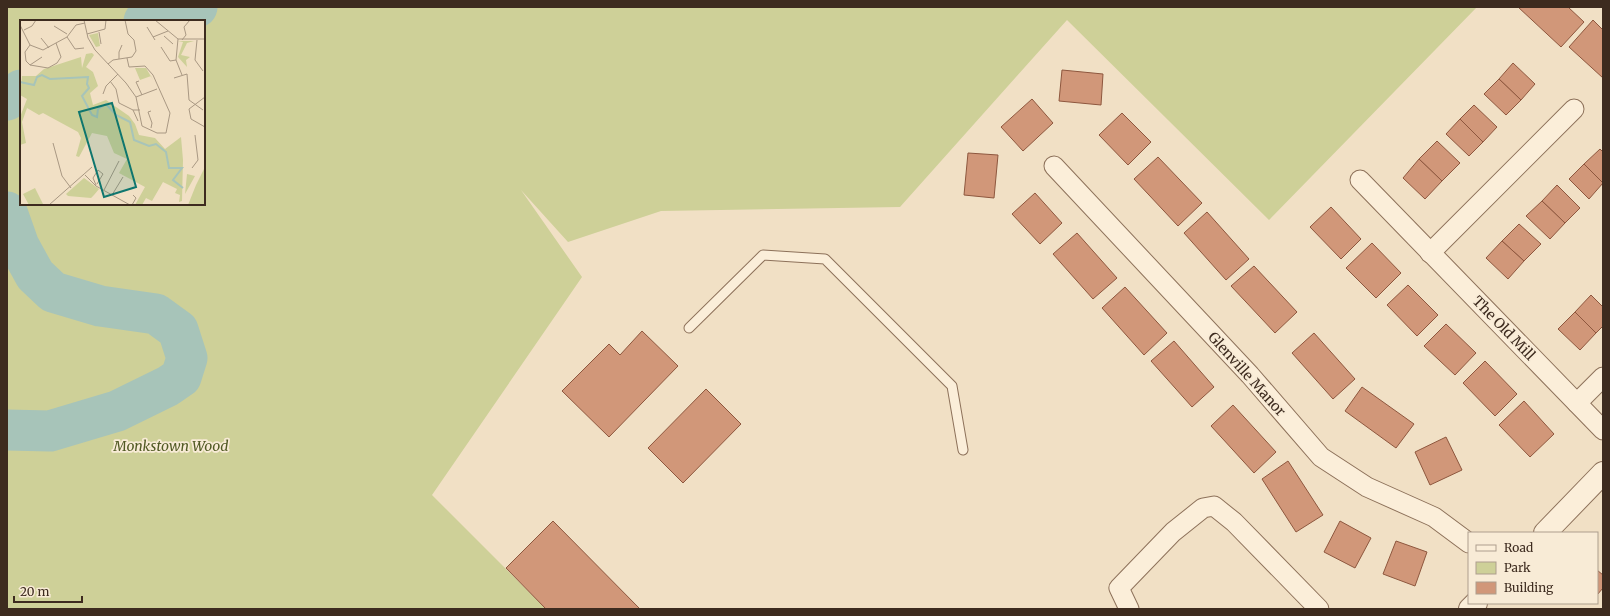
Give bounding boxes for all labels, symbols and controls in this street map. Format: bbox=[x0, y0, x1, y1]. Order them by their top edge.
inset map bbox=[20, 20, 205, 205]
street label: The Old Mill bbox=[1469, 292, 1540, 364]
street label: Glenville Manor bbox=[1204, 328, 1290, 420]
park label: Monkstown Wood bbox=[113, 437, 228, 455]
legend bbox=[1468, 532, 1598, 604]
text: Road bbox=[1504, 540, 1533, 555]
text: Park bbox=[1504, 560, 1531, 575]
scale bar bbox=[14, 578, 82, 604]
text: Building bbox=[1504, 580, 1554, 595]
text: 20 m bbox=[20, 584, 49, 599]

